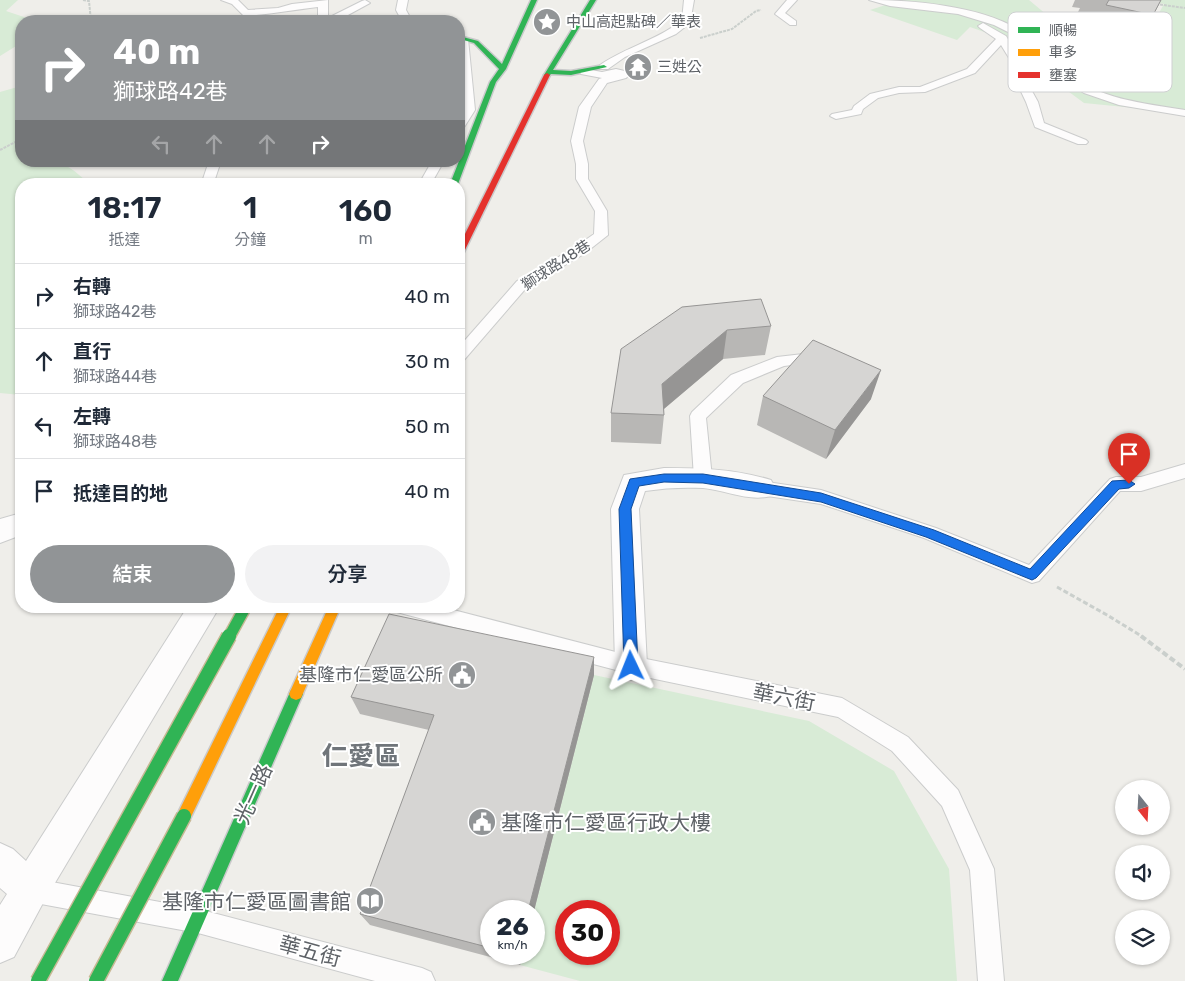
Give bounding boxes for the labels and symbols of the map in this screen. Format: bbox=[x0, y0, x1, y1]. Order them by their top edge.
place icon: 中山高起點碑／華表 bbox=[532, 7, 562, 37]
legend bbox=[1008, 12, 1172, 92]
place label: 中山高起點碑／華表 bbox=[566, 13, 701, 31]
text: 順暢 bbox=[1049, 22, 1077, 39]
text: 車多 bbox=[1049, 44, 1077, 61]
temple icon: 三姓公 bbox=[623, 52, 653, 82]
place label: 三姓公 bbox=[657, 58, 702, 76]
text: 壅塞 bbox=[1049, 67, 1077, 84]
street label: 獅球路48巷 bbox=[518, 236, 594, 294]
pin bbox=[1108, 433, 1150, 484]
position arrow bbox=[604, 639, 656, 691]
public building icon: 基隆市仁愛區公所 bbox=[447, 660, 477, 690]
place label: 基隆市仁愛區公所 bbox=[299, 664, 443, 686]
street label: 華六街 bbox=[751, 679, 817, 715]
district label: 仁愛區 bbox=[322, 741, 400, 772]
street label: 光一路 bbox=[229, 760, 277, 828]
north arrow bbox=[1115, 780, 1170, 835]
public building icon: 基隆市仁愛區行政大樓 bbox=[467, 807, 497, 837]
place label: 基隆市仁愛區行政大樓 bbox=[501, 810, 711, 835]
library icon: 基隆市仁愛區圖書館 bbox=[355, 886, 385, 916]
place label: 基隆市仁愛區圖書館 bbox=[162, 889, 351, 914]
speed limit sign: 30 bbox=[555, 900, 620, 965]
street label: 華五街 bbox=[276, 931, 344, 971]

